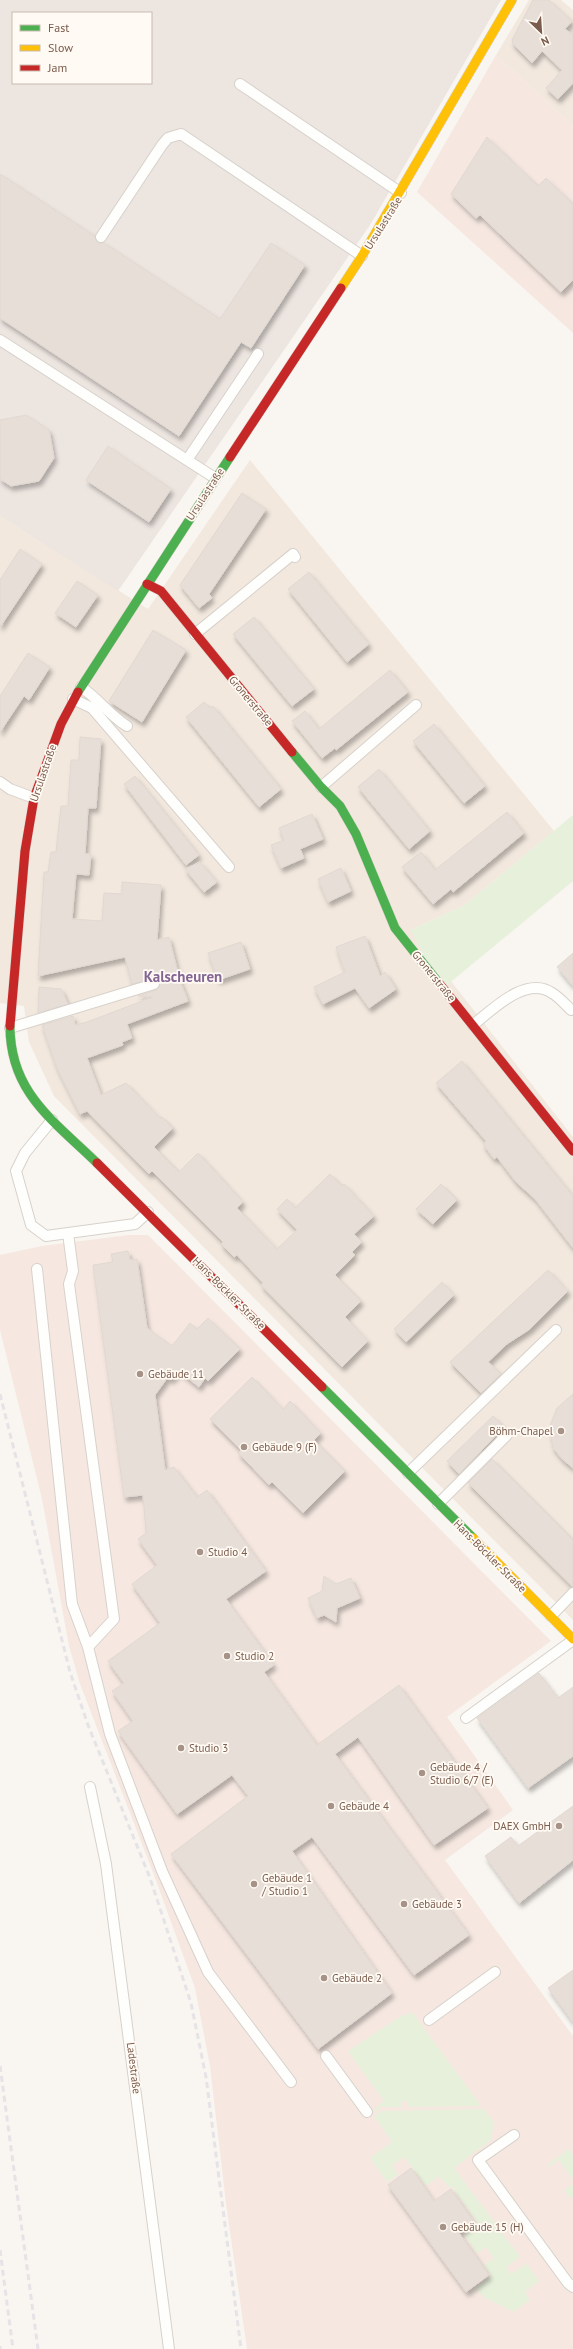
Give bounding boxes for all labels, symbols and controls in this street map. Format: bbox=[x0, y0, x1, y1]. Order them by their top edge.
legend bbox=[12, 12, 152, 84]
north arrow bbox=[521, 12, 561, 52]
text: Fast bbox=[48, 20, 69, 35]
text: N bbox=[539, 33, 551, 49]
text: Slow bbox=[48, 40, 73, 55]
text: Jam bbox=[47, 60, 67, 75]
street label: Ursulastraße bbox=[361, 194, 405, 252]
street label: Ursulastraße bbox=[183, 465, 227, 523]
street label: Gronerstraße bbox=[226, 673, 276, 729]
street label: Ursulastraße bbox=[27, 742, 59, 804]
street label: Gronerstraße bbox=[409, 948, 459, 1005]
district label: Kalscheuren bbox=[144, 967, 222, 986]
street label: Hans-Böckler-Straße bbox=[190, 1254, 269, 1333]
place label: Gebäude 11 bbox=[148, 1367, 204, 1381]
marker: Gebäude 11 bbox=[135, 1369, 145, 1379]
place label: Böhm-Chapel bbox=[489, 1424, 554, 1438]
marker: Böhm-Chapel bbox=[556, 1426, 566, 1436]
place label: Gebäude 9 (F) bbox=[252, 1440, 317, 1454]
marker: Gebäude 9 (F) bbox=[239, 1442, 249, 1452]
street label: Hans-Böckler-Straße bbox=[451, 1517, 530, 1596]
place label: Studio 4 bbox=[208, 1545, 247, 1559]
marker: Studio 4 bbox=[195, 1547, 205, 1557]
place label: Studio 2 bbox=[235, 1649, 274, 1663]
marker: Studio 2 bbox=[222, 1651, 232, 1661]
place label: Studio 3 bbox=[189, 1741, 228, 1755]
marker: Studio 3 bbox=[176, 1743, 186, 1753]
place label: Gebäude 4 / Studio 6/7 (E) bbox=[430, 1760, 493, 1787]
marker: Gebäude 4 / Studio 6/7 (E) bbox=[417, 1768, 427, 1778]
place label: Gebäude 4 bbox=[339, 1799, 389, 1813]
marker: Gebäude 4 bbox=[326, 1801, 336, 1811]
place label: DAEX GmbH bbox=[493, 1819, 551, 1833]
marker: DAEX GmbH bbox=[554, 1821, 564, 1831]
place label: Gebäude 1 / Studio 1 bbox=[261, 1871, 312, 1898]
marker: Gebäude 1 / Studio 1 bbox=[249, 1879, 259, 1889]
place label: Gebäude 3 bbox=[412, 1897, 462, 1911]
marker: Gebäude 3 bbox=[399, 1899, 409, 1909]
place label: Gebäude 2 bbox=[332, 1971, 382, 1985]
marker: Gebäude 2 bbox=[319, 1973, 329, 1983]
street label: Ladestraße bbox=[124, 2041, 144, 2095]
place label: Gebäude 15 (H) bbox=[451, 2220, 524, 2234]
marker: Gebäude 15 (H) bbox=[438, 2222, 448, 2232]

